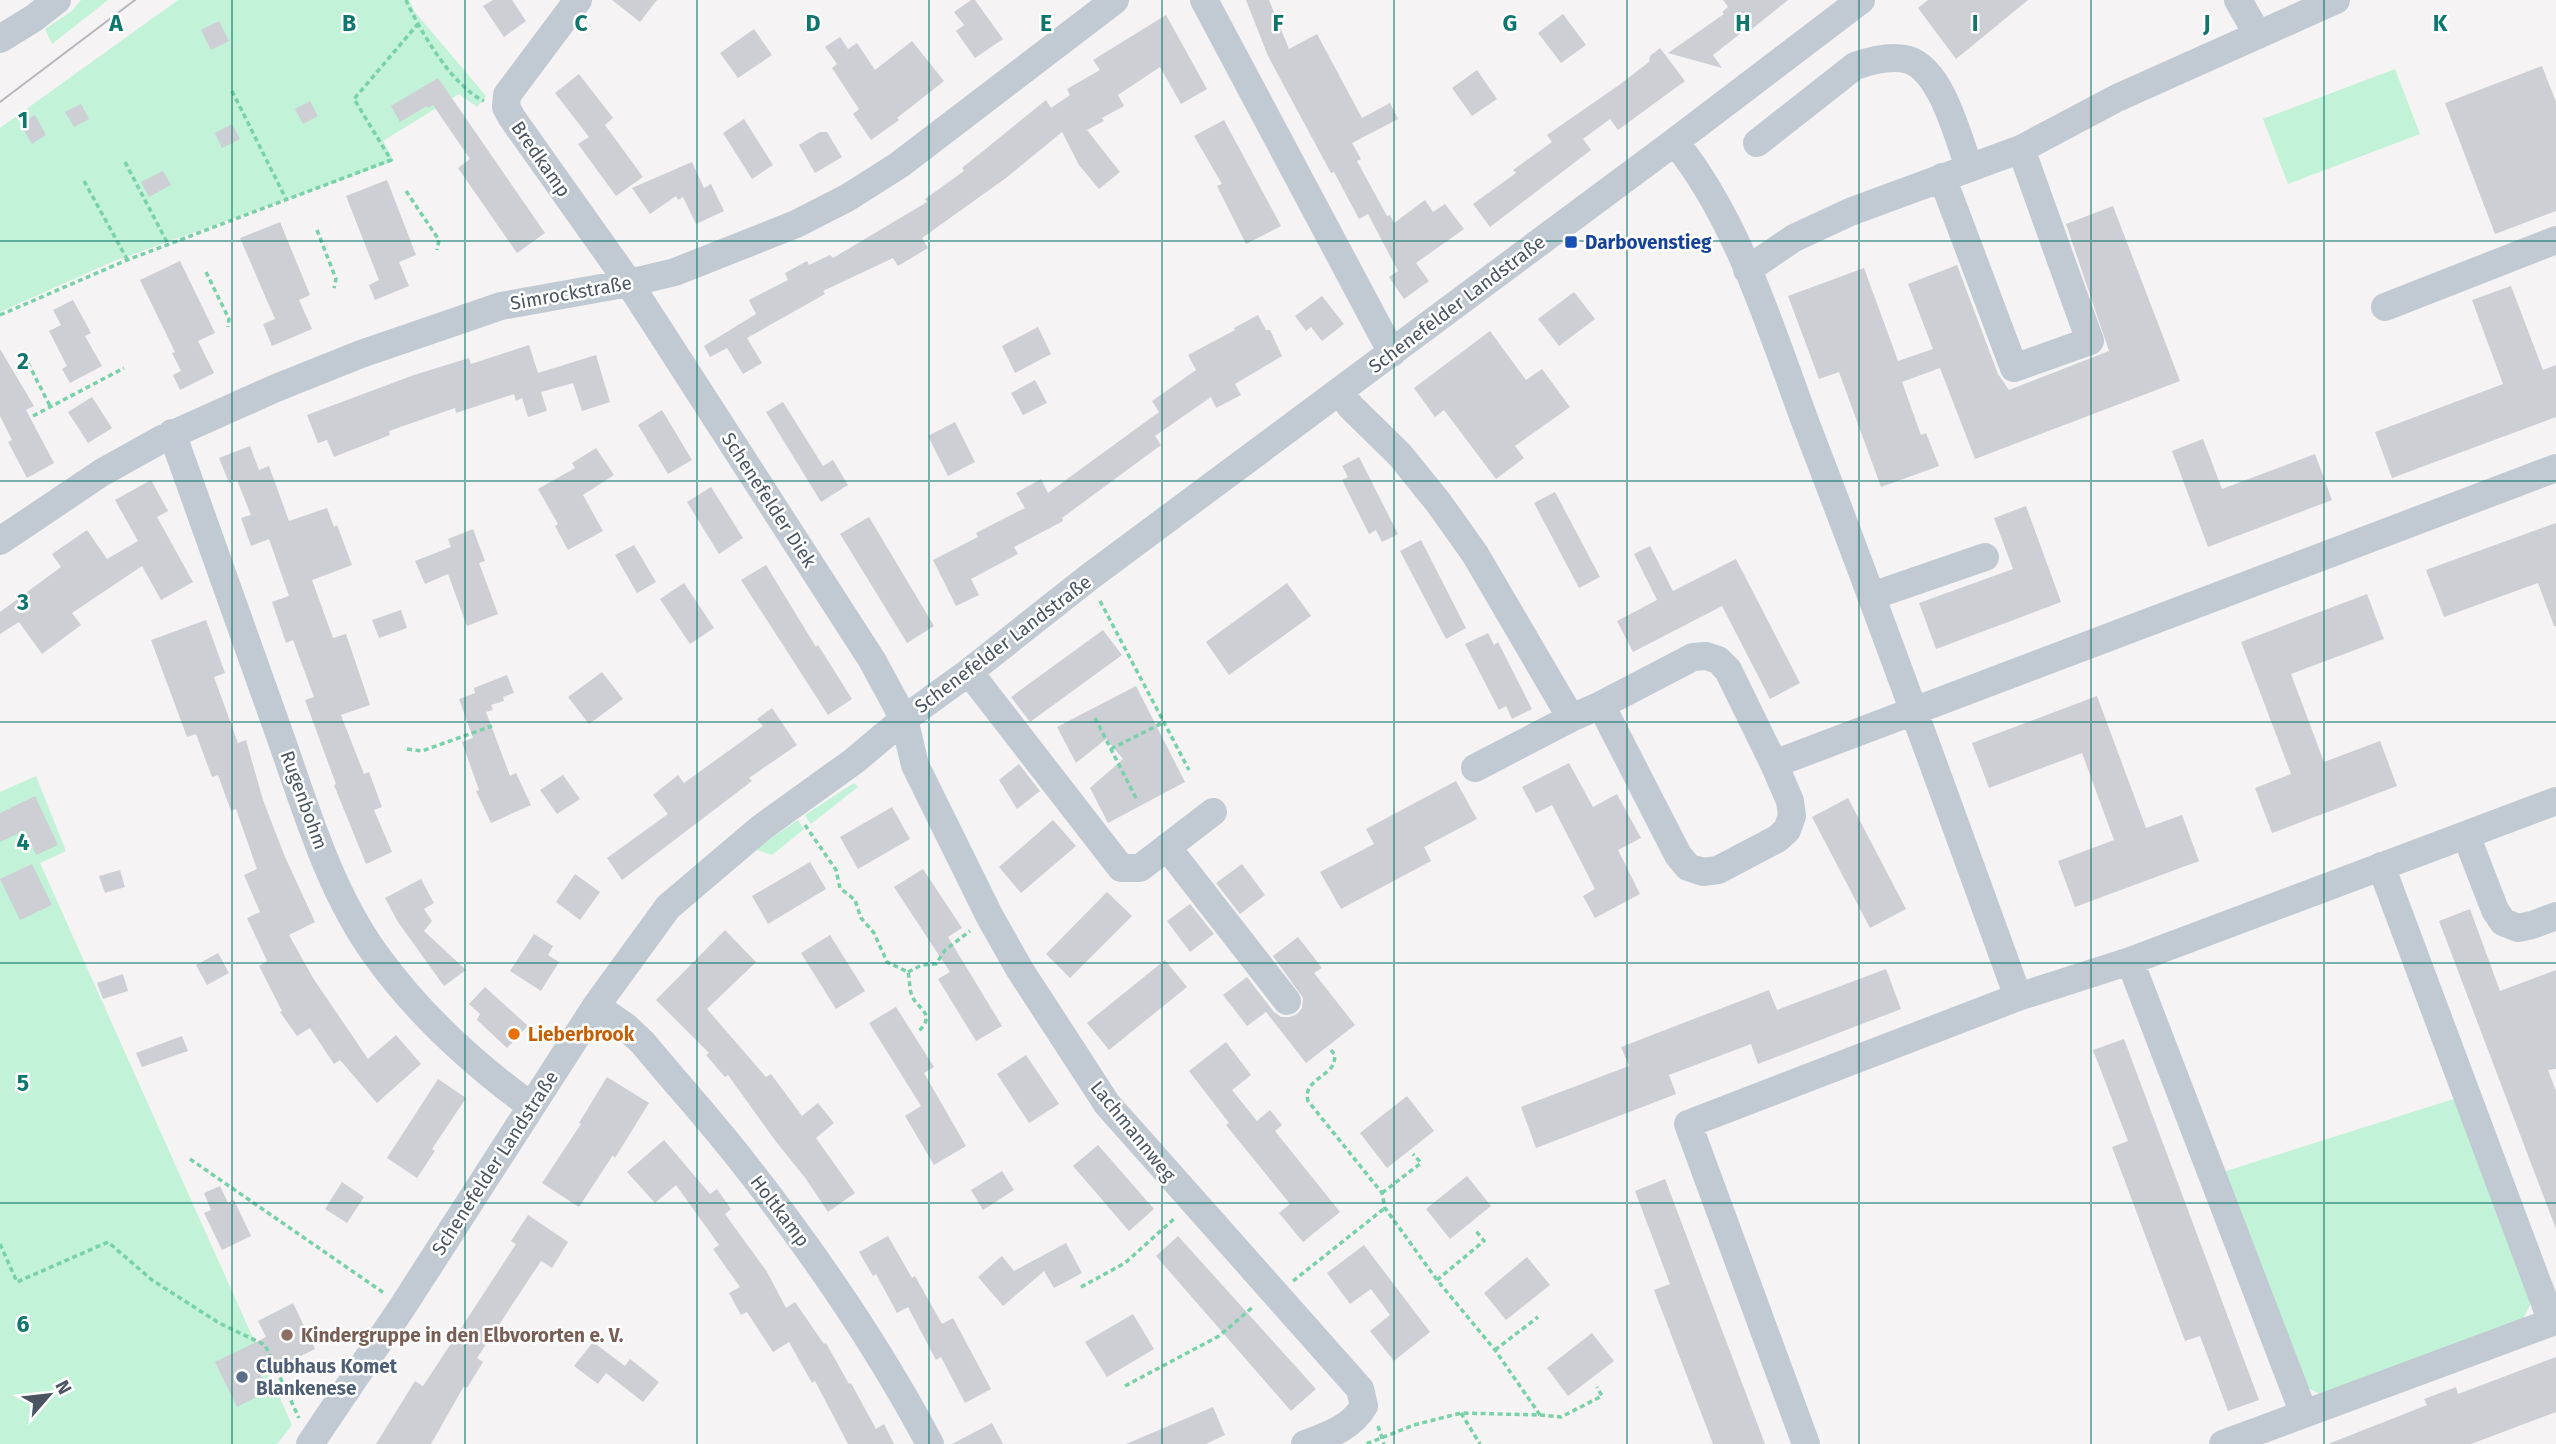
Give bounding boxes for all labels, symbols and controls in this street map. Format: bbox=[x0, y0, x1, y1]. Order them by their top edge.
text: A bbox=[108, 9, 123, 37]
text: B bbox=[342, 9, 356, 37]
text: C bbox=[574, 9, 588, 37]
text: D bbox=[806, 9, 821, 37]
text: E bbox=[1040, 9, 1052, 37]
text: F bbox=[1272, 9, 1284, 37]
text: G bbox=[1503, 9, 1517, 37]
text: H bbox=[1735, 9, 1751, 37]
text: I bbox=[1972, 9, 1978, 37]
text: J bbox=[2202, 9, 2211, 37]
text: K bbox=[2433, 9, 2448, 37]
text: 1 bbox=[18, 106, 28, 134]
street label: Bredkamp bbox=[507, 117, 575, 201]
street label: Schenefelder Landstraße bbox=[1364, 230, 1550, 378]
place label: Darbovenstieg bbox=[1585, 231, 1712, 254]
marker: Darbovenstieg bbox=[1563, 234, 1579, 250]
street label: Simrockstraße bbox=[508, 271, 634, 315]
text: 2 bbox=[17, 347, 29, 375]
street label: Schenefelder Diek bbox=[717, 428, 821, 572]
street label: Schenefelder Landstraße bbox=[910, 570, 1096, 718]
text: 3 bbox=[16, 588, 29, 616]
street label: Rugenbohm bbox=[276, 747, 332, 853]
text: 4 bbox=[17, 828, 30, 856]
place label: Lieberbrook bbox=[528, 1023, 635, 1046]
marker: Lieberbrook bbox=[506, 1026, 522, 1042]
street label: Schenefelder Landstraße bbox=[427, 1067, 563, 1259]
text: 5 bbox=[17, 1069, 29, 1097]
street label: Lachmannweg bbox=[1085, 1076, 1181, 1186]
street label: Holtkamp bbox=[746, 1171, 814, 1251]
text: 6 bbox=[17, 1310, 30, 1338]
place label: Kindergruppe in den Elbvororten e. V. bbox=[301, 1324, 623, 1347]
marker: Kindergruppe in den Elbvororten e. V. bbox=[279, 1327, 295, 1343]
place label: Clubhaus Komet Blankenese bbox=[256, 1355, 398, 1400]
north arrow bbox=[14, 1360, 84, 1430]
marker: Clubhaus Komet Blankenese bbox=[234, 1369, 250, 1385]
text: N bbox=[50, 1376, 77, 1398]

